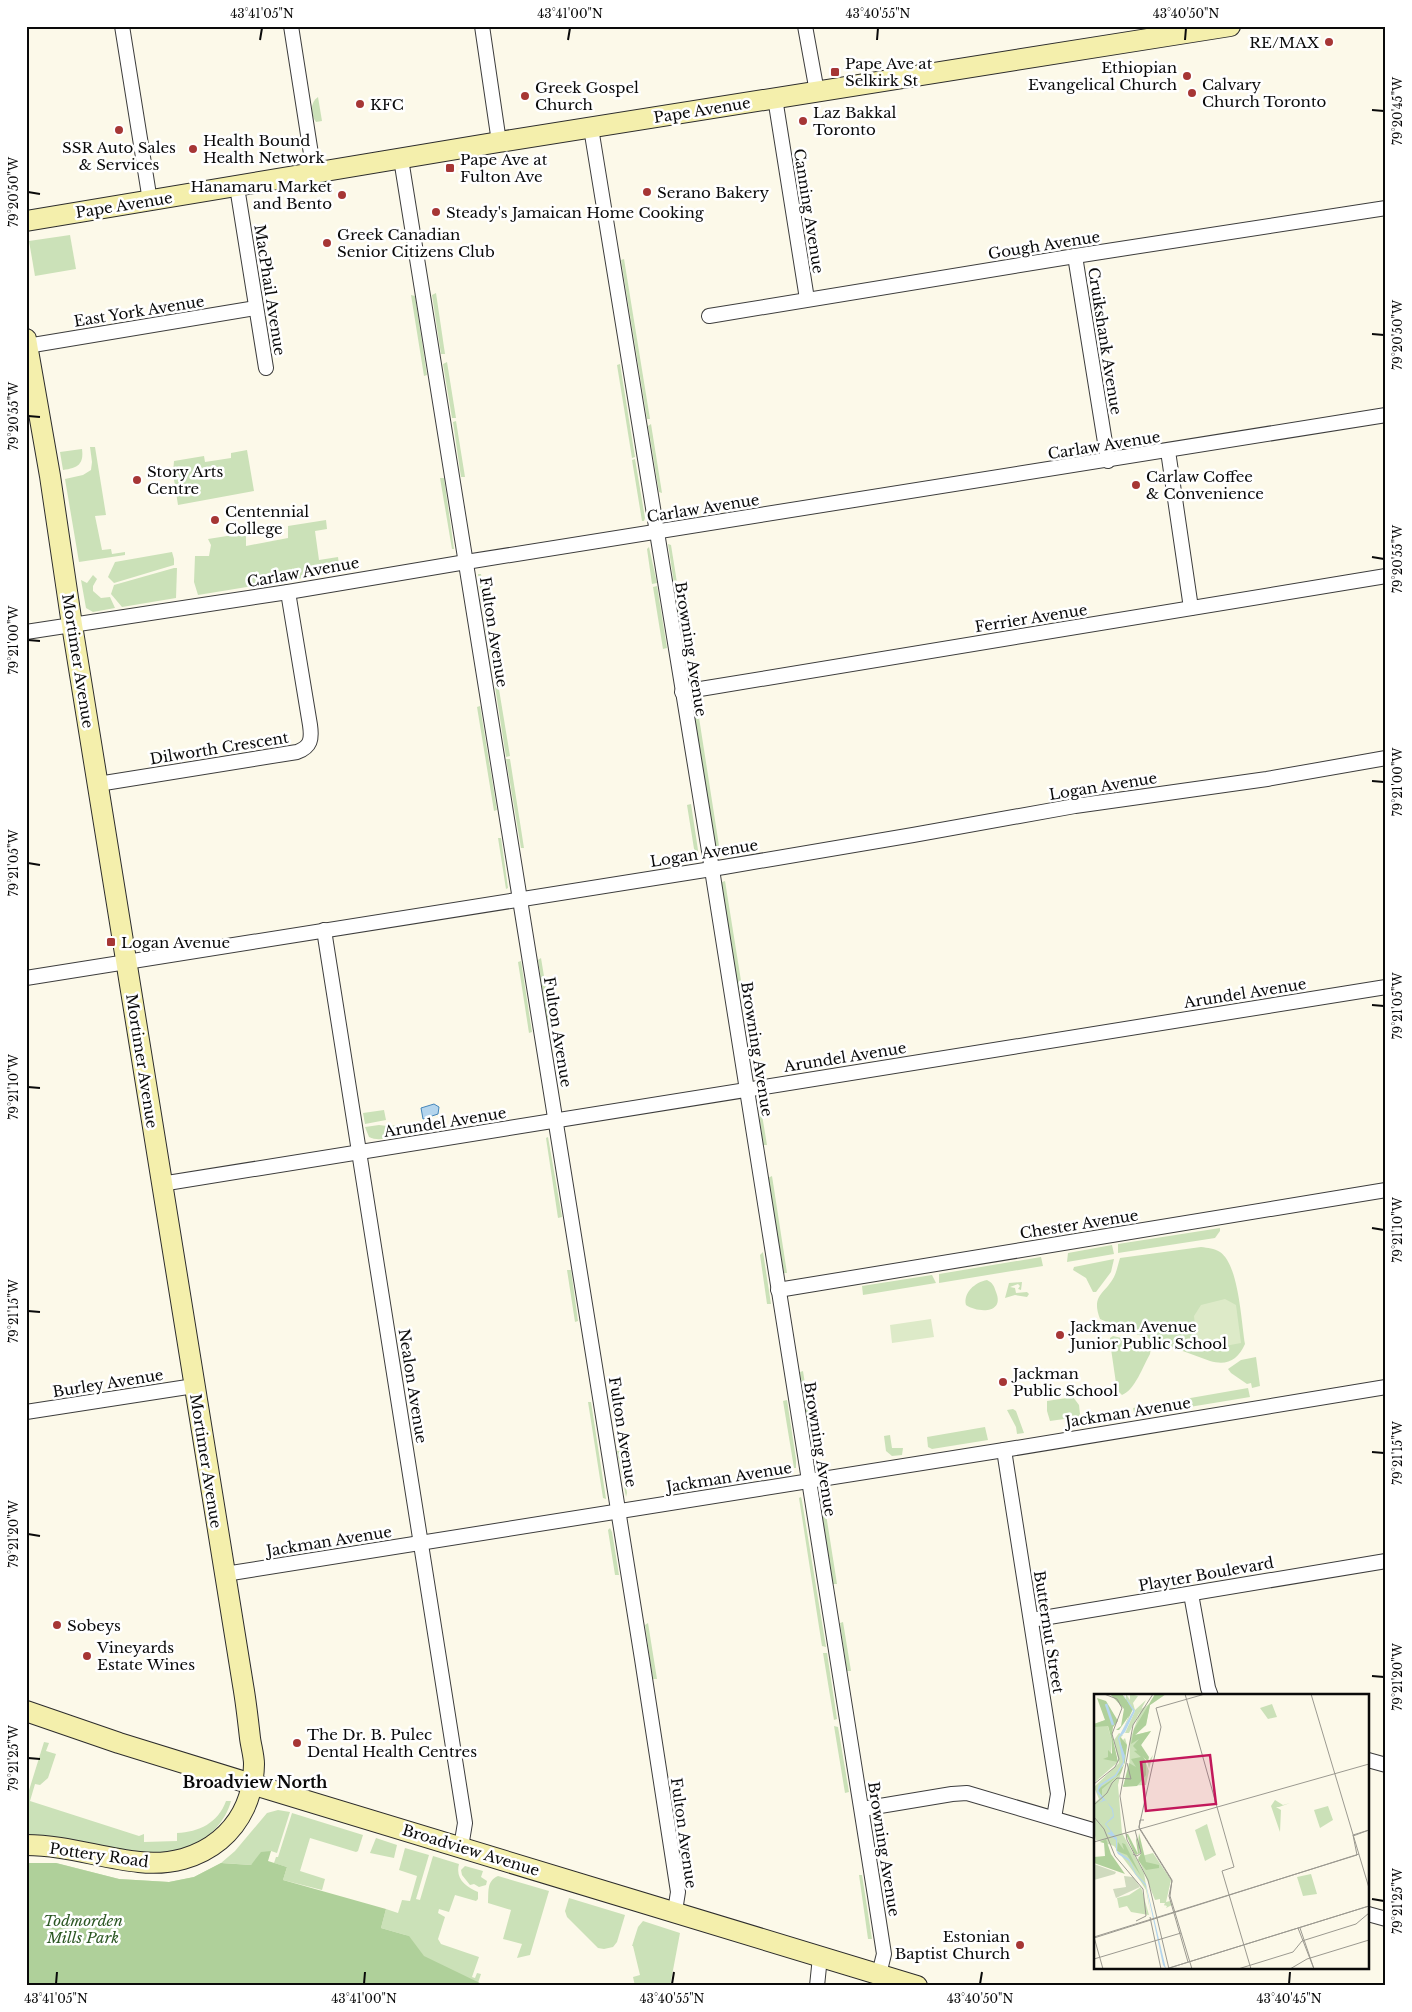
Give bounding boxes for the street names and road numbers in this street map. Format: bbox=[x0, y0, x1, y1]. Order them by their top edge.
street label: Pape Avenue bbox=[652, 93, 752, 127]
street label: Canning Avenue bbox=[790, 147, 828, 275]
street label: Pape Avenue bbox=[74, 188, 174, 222]
street label: MacPhail Avenue bbox=[250, 223, 290, 357]
street label: Gough Avenue bbox=[987, 227, 1101, 263]
street label: Cruikshank Avenue bbox=[1084, 266, 1126, 416]
street label: East York Avenue bbox=[72, 291, 206, 331]
street label: Carlaw Avenue bbox=[1046, 427, 1162, 463]
street label: Carlaw Avenue bbox=[645, 490, 761, 526]
street label: Carlaw Avenue bbox=[245, 553, 361, 591]
street label: Fulton Avenue bbox=[476, 575, 512, 689]
street label: Browning Avenue bbox=[671, 580, 711, 718]
street label: Mortimer Avenue bbox=[58, 592, 98, 730]
street label: Ferrier Avenue bbox=[973, 600, 1089, 636]
street label: Dilworth Crescent bbox=[148, 728, 290, 768]
street label: Logan Avenue bbox=[1048, 768, 1158, 804]
street label: Logan Avenue bbox=[649, 835, 759, 871]
street label: Arundel Avenue bbox=[1182, 974, 1307, 1012]
street label: Fulton Avenue bbox=[540, 975, 576, 1089]
street label: Browning Avenue bbox=[737, 980, 777, 1118]
street label: Mortimer Avenue bbox=[122, 992, 162, 1130]
street label: Arundel Avenue bbox=[782, 1038, 907, 1076]
street label: Arundel Avenue bbox=[382, 1103, 507, 1141]
street label: Chester Avenue bbox=[1018, 1205, 1140, 1243]
street label: Nealon Avenue bbox=[395, 1327, 431, 1445]
street label: Burley Avenue bbox=[51, 1365, 165, 1401]
street label: Fulton Avenue bbox=[605, 1375, 641, 1489]
street label: Browning Avenue bbox=[800, 1380, 840, 1518]
street label: Mortimer Avenue bbox=[186, 1392, 226, 1530]
street label: Jackman Avenue bbox=[1062, 1393, 1192, 1432]
street label: Jackman Avenue bbox=[663, 1458, 793, 1497]
street label: Jackman Avenue bbox=[263, 1522, 393, 1561]
street label: Playter Boulevard bbox=[1137, 1553, 1275, 1595]
street label: Butternut Street bbox=[1030, 1569, 1068, 1695]
street label: Fulton Avenue bbox=[667, 1776, 701, 1890]
street label: Browning Avenue bbox=[864, 1780, 904, 1918]
street label: Broadview Avenue bbox=[400, 1820, 542, 1880]
street label: Pottery Road bbox=[48, 1839, 150, 1871]

